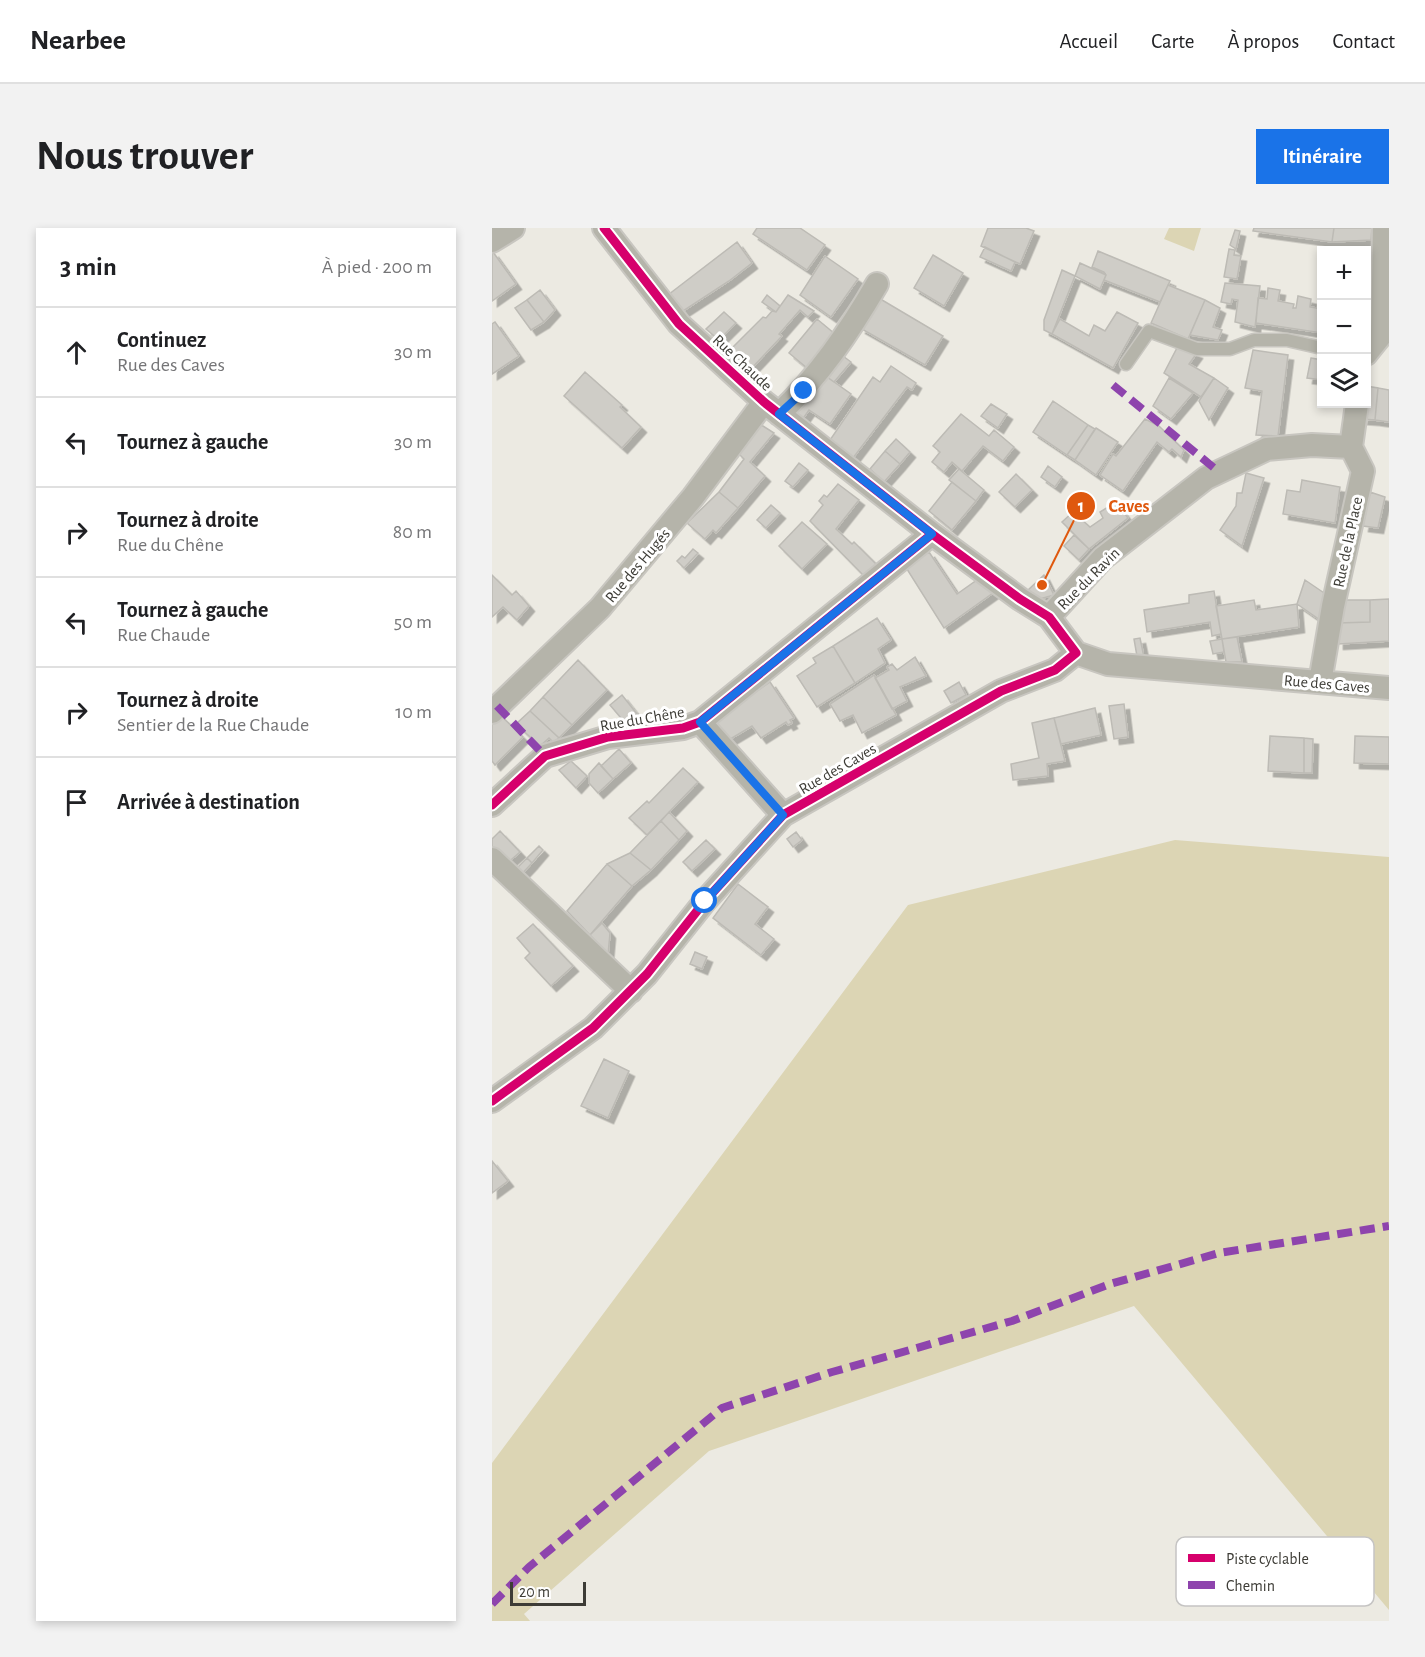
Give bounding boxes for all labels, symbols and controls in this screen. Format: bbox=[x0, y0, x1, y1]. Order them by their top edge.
text: Nearbee bbox=[30, 27, 126, 55]
text: Accueil bbox=[1060, 31, 1118, 52]
text: Carte bbox=[1151, 31, 1194, 52]
text: À propos bbox=[1227, 31, 1299, 52]
text: Contact bbox=[1332, 31, 1395, 52]
button: Itinéraire bbox=[1256, 129, 1389, 184]
text: Nous trouver bbox=[36, 135, 253, 177]
map controls bbox=[1317, 246, 1371, 408]
button: + bbox=[1317, 246, 1371, 300]
text: 3 min bbox=[60, 254, 117, 280]
text: À pied · 200 m bbox=[322, 257, 432, 277]
button: − bbox=[1317, 300, 1371, 354]
text: Continuez bbox=[117, 329, 206, 351]
street label: Rue Chaude bbox=[710, 331, 775, 394]
icon: ahead bbox=[60, 336, 93, 369]
text: 30 m bbox=[394, 342, 432, 362]
button: layers bbox=[1317, 354, 1371, 408]
text: Rue des Caves bbox=[117, 355, 225, 375]
route end bbox=[790, 377, 816, 403]
icon: left bbox=[60, 426, 93, 459]
text: Tournez à gauche bbox=[117, 431, 268, 453]
text: 30 m bbox=[394, 432, 432, 452]
callout: Caves bbox=[1066, 488, 1161, 524]
street label: Rue de la Place bbox=[1331, 495, 1365, 589]
text: 1 bbox=[1078, 498, 1084, 516]
text: Caves bbox=[1108, 498, 1150, 516]
text: Tournez à droite bbox=[117, 509, 259, 531]
icon: right bbox=[60, 516, 93, 549]
text: 80 m bbox=[393, 522, 432, 542]
street label: Rue des Hugés bbox=[602, 526, 673, 606]
text: Rue du Chêne bbox=[117, 535, 224, 555]
street label: Rue du Ravin bbox=[1055, 545, 1123, 613]
text: Tournez à gauche bbox=[117, 599, 268, 621]
icon: left bbox=[60, 606, 93, 639]
text: 50 m bbox=[394, 612, 432, 632]
text: Rue Chaude bbox=[117, 625, 210, 645]
street label: Rue des Caves bbox=[1283, 672, 1371, 696]
text: Tournez à droite bbox=[117, 689, 259, 711]
icon: right bbox=[60, 696, 93, 729]
text: 10 m bbox=[395, 702, 432, 722]
street label: Rue du Chêne bbox=[599, 704, 686, 734]
text: Sentier de la Rue Chaude bbox=[117, 715, 309, 735]
street label: Rue des Caves bbox=[796, 740, 879, 797]
icon: arrive bbox=[60, 786, 93, 819]
text: Arrivée à destination bbox=[117, 791, 300, 813]
route start bbox=[691, 887, 717, 913]
legend bbox=[1176, 1537, 1374, 1606]
text: Piste cyclable bbox=[1226, 1551, 1309, 1568]
text: Chemin bbox=[1226, 1578, 1275, 1594]
scale bar bbox=[510, 1579, 586, 1606]
text: 20 m bbox=[519, 1584, 550, 1600]

